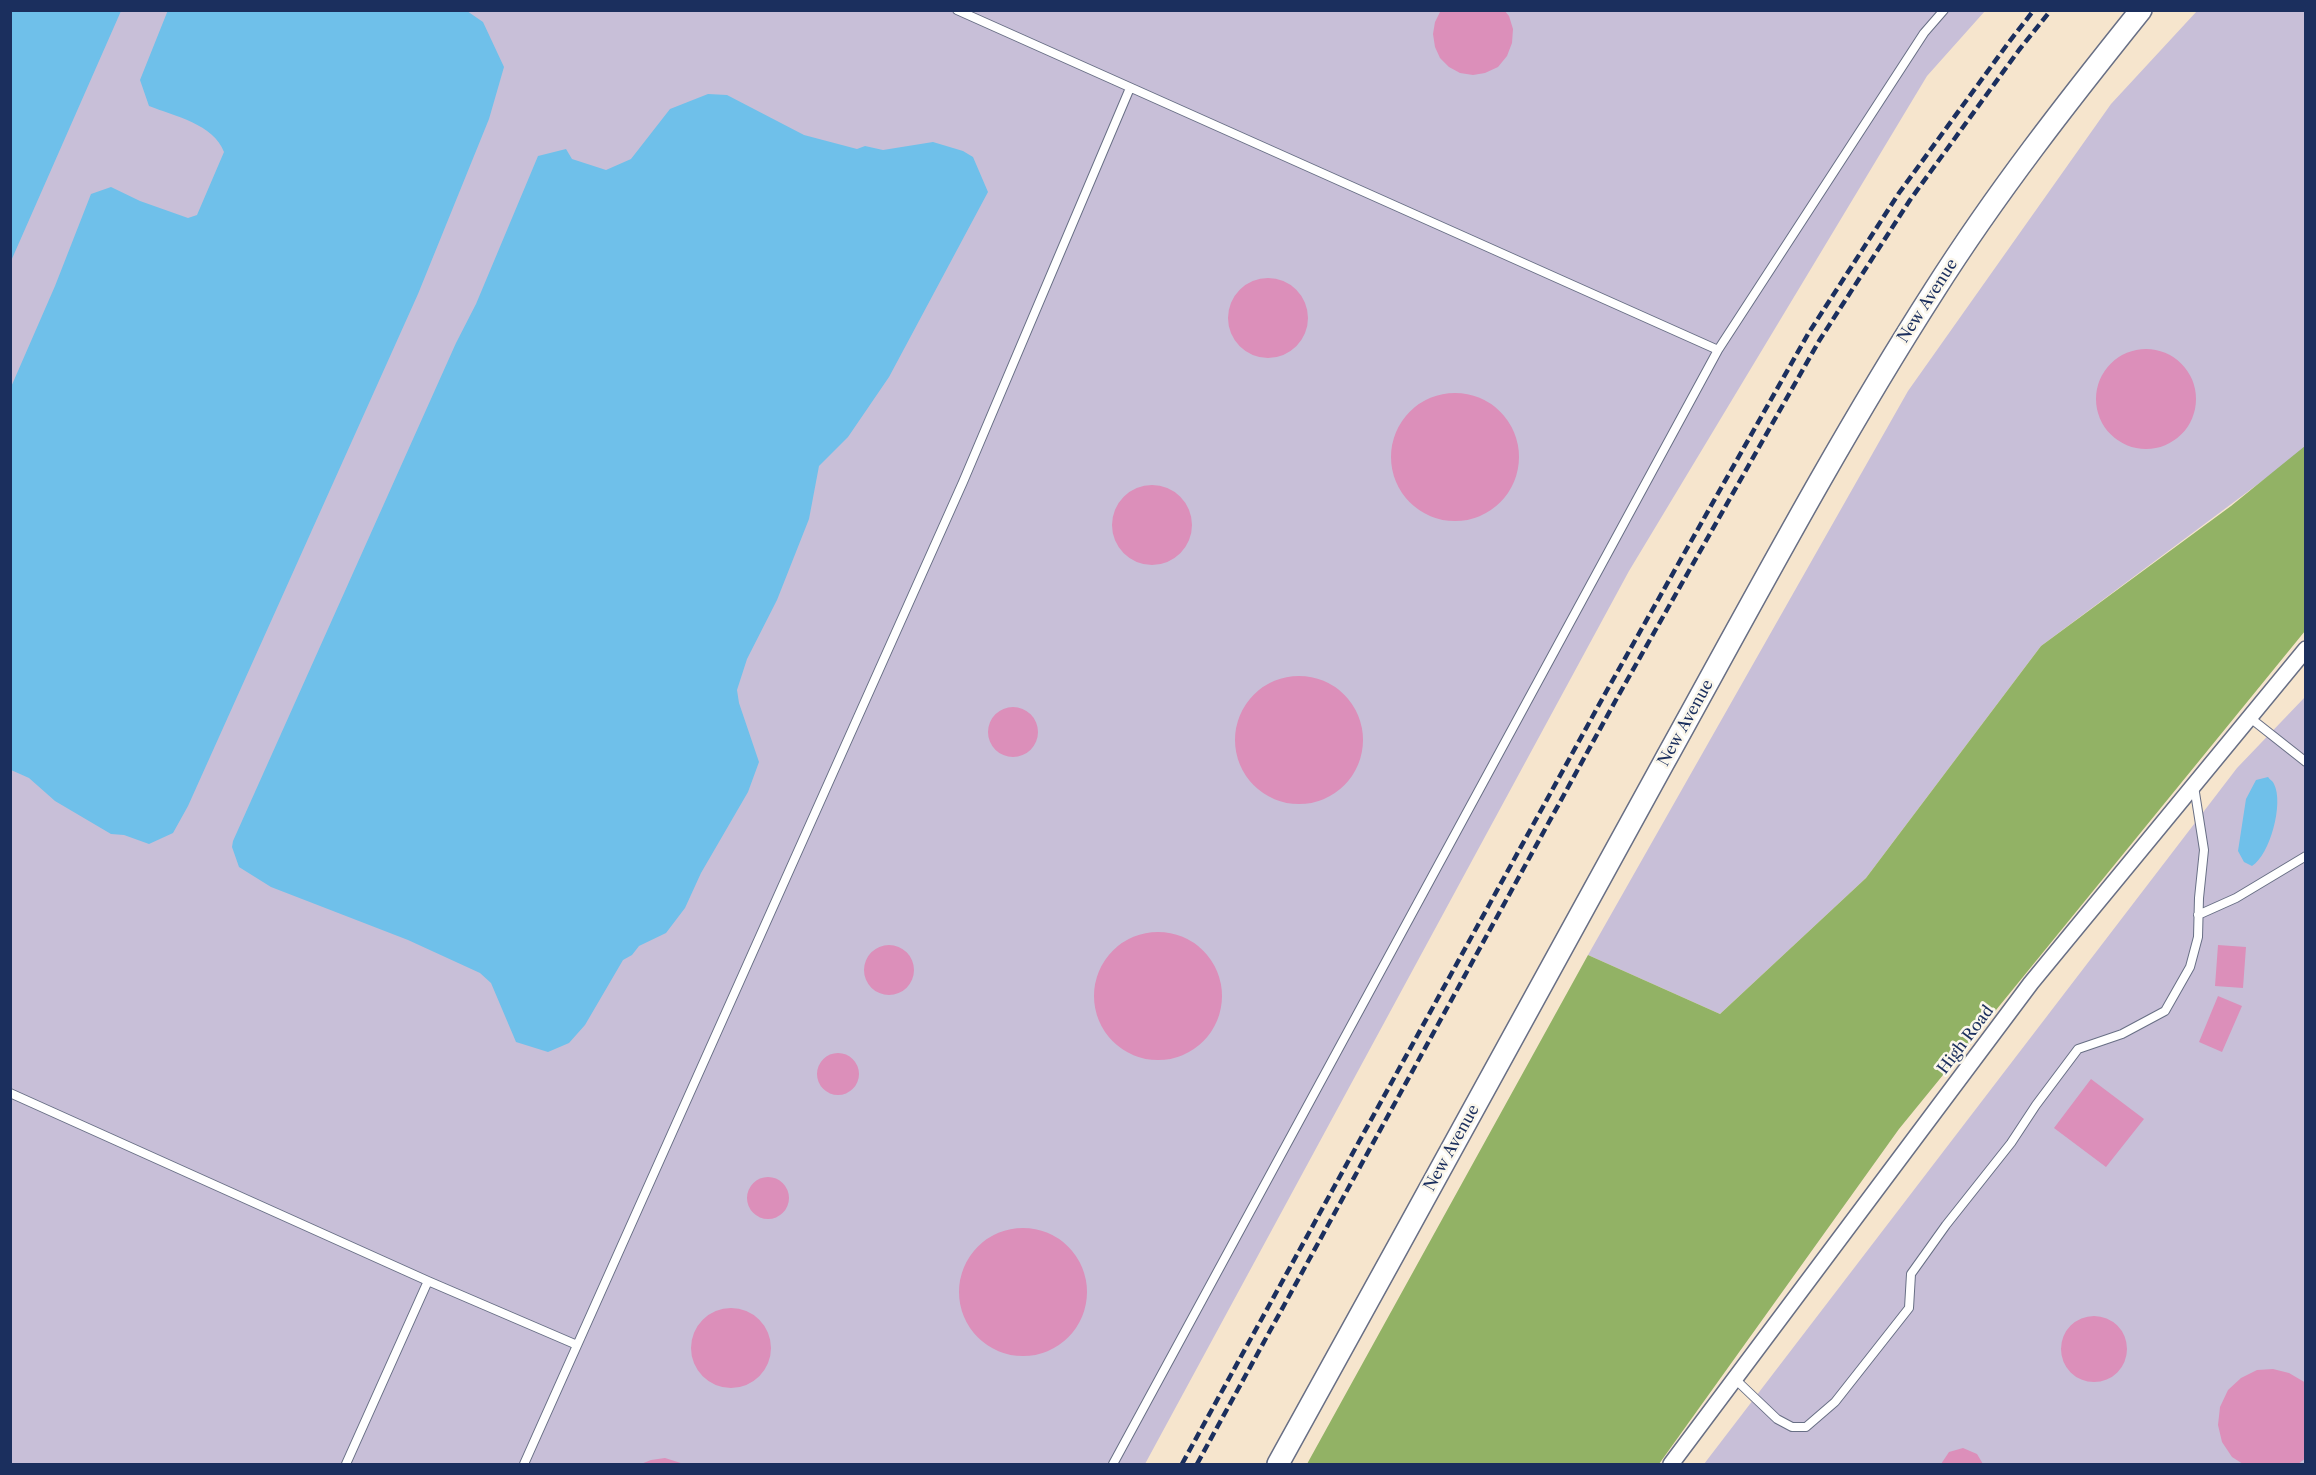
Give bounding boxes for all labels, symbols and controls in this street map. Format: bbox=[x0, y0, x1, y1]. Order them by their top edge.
street label: New Avenue bbox=[1894, 256, 1962, 346]
street label: New Avenue bbox=[1654, 676, 1718, 770]
street label: High Road bbox=[1934, 1002, 1998, 1078]
street label: New Avenue bbox=[1420, 1101, 1484, 1195]

